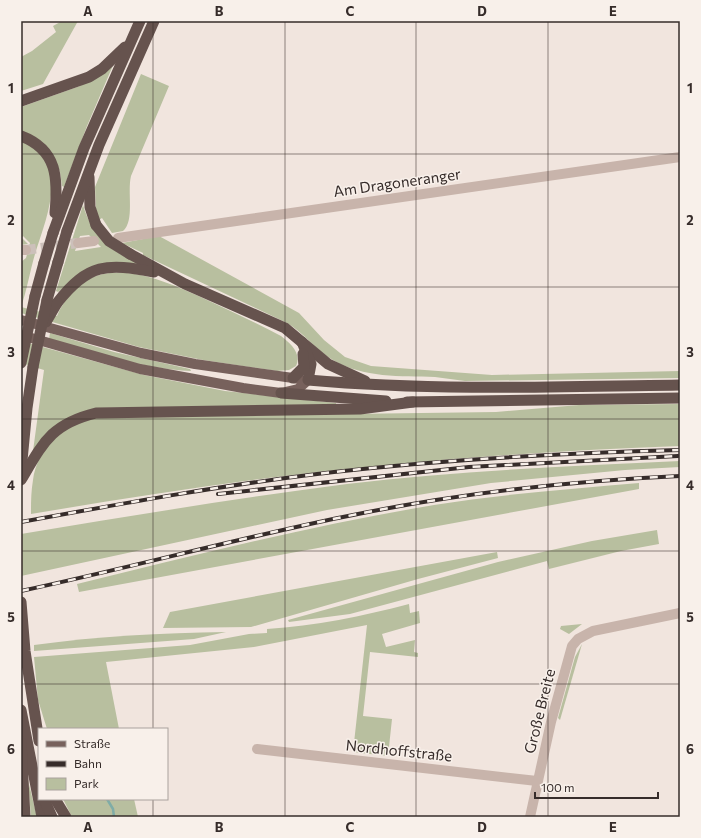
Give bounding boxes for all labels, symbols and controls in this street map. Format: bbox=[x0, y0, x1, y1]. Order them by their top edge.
text: A bbox=[83, 3, 93, 19]
text: B bbox=[215, 3, 224, 19]
text: C bbox=[346, 3, 355, 19]
text: D bbox=[477, 3, 487, 19]
text: E bbox=[609, 3, 617, 19]
text: 1 bbox=[8, 80, 14, 96]
text: 1 bbox=[687, 80, 693, 96]
street label: Am Dragoneranger bbox=[332, 164, 462, 200]
text: 2 bbox=[7, 212, 15, 228]
text: 2 bbox=[686, 212, 694, 228]
text: 3 bbox=[7, 344, 15, 360]
text: 3 bbox=[686, 344, 694, 360]
text: 4 bbox=[7, 477, 15, 493]
text: 4 bbox=[686, 477, 694, 493]
text: 5 bbox=[7, 609, 15, 625]
text: 5 bbox=[686, 609, 694, 625]
street label: Große Breite bbox=[520, 667, 558, 755]
legend bbox=[38, 728, 168, 800]
street label: Nordhoffstraße bbox=[345, 735, 453, 765]
text: Straße bbox=[74, 736, 110, 750]
text: 6 bbox=[7, 741, 15, 757]
text: 6 bbox=[686, 741, 694, 757]
text: Bahn bbox=[74, 756, 102, 770]
scale bar bbox=[535, 774, 658, 800]
text: Park bbox=[74, 776, 100, 790]
text: 100 m bbox=[541, 780, 575, 794]
text: A bbox=[83, 819, 93, 835]
text: B bbox=[215, 819, 224, 835]
text: C bbox=[346, 819, 355, 835]
text: D bbox=[477, 819, 487, 835]
text: E bbox=[609, 819, 617, 835]

